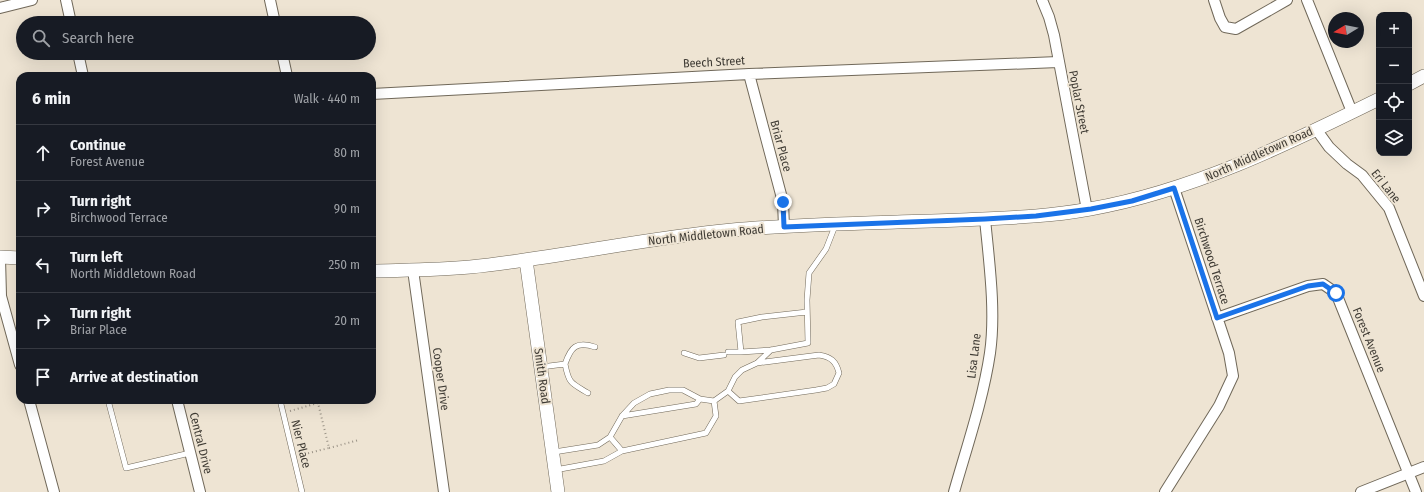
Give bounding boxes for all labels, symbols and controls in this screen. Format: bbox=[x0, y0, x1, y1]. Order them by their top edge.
north arrow bbox=[1328, 12, 1364, 48]
map controls bbox=[1376, 12, 1412, 156]
button: + bbox=[1376, 12, 1412, 48]
search box bbox=[16, 16, 376, 60]
icon: search bbox=[30, 27, 52, 49]
text: Search here bbox=[62, 29, 134, 47]
button: − bbox=[1376, 48, 1412, 84]
street label: Beech Street bbox=[683, 53, 745, 71]
street label: Poplar Street bbox=[1066, 69, 1092, 135]
button: locate bbox=[1376, 84, 1412, 120]
text: 6 min bbox=[32, 88, 71, 109]
text: Walk · 440 m bbox=[294, 91, 360, 106]
street label: Briar Place bbox=[767, 119, 795, 173]
button: layers bbox=[1376, 120, 1412, 156]
street label: North Middletown Road bbox=[1203, 124, 1315, 184]
text: Continue bbox=[70, 136, 126, 154]
icon: ahead bbox=[32, 142, 54, 164]
text: 80 m bbox=[334, 145, 360, 160]
text: Forest Avenue bbox=[70, 154, 145, 169]
street label: Eri Lane bbox=[1369, 166, 1404, 206]
text: Turn right bbox=[70, 192, 131, 210]
route end bbox=[774, 193, 792, 211]
icon: right bbox=[32, 198, 54, 220]
text: 90 m bbox=[334, 201, 360, 216]
text: Birchwood Terrace bbox=[70, 210, 168, 225]
street label: Birchwood Terrace bbox=[1191, 216, 1233, 306]
street label: North Middletown Road bbox=[647, 222, 765, 248]
text: Turn left bbox=[70, 248, 123, 266]
icon: left bbox=[32, 254, 54, 276]
text: 250 m bbox=[328, 257, 360, 272]
text: North Middletown Road bbox=[70, 266, 196, 281]
route start bbox=[1327, 284, 1345, 302]
text: Turn right bbox=[70, 304, 131, 322]
street label: Forest Avenue bbox=[1350, 305, 1388, 375]
icon: right bbox=[32, 310, 54, 332]
text: 20 m bbox=[334, 313, 360, 328]
text: Briar Place bbox=[70, 322, 127, 337]
street label: Lisa Lane bbox=[964, 333, 984, 379]
street label: Cooper Drive bbox=[430, 347, 452, 411]
street label: Smith Road bbox=[531, 347, 553, 405]
icon: arrive bbox=[32, 366, 54, 388]
text: Arrive at destination bbox=[70, 368, 198, 386]
street label: Central Drive bbox=[187, 411, 215, 475]
street label: Nier Place bbox=[288, 418, 314, 470]

